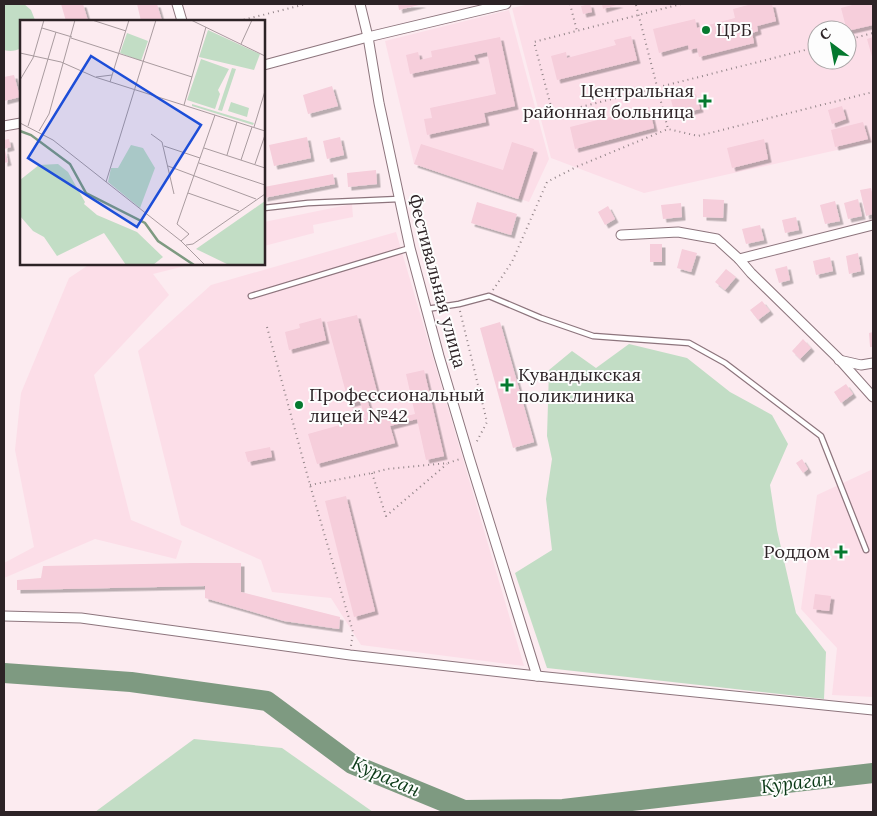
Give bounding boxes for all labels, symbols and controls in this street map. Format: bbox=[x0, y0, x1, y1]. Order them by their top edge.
place label: ЦРБ bbox=[716, 18, 752, 41]
inset map bbox=[20, 20, 265, 265]
north arrow bbox=[807, 20, 857, 70]
marker: ЦРБ bbox=[700, 24, 712, 36]
text: С bbox=[816, 24, 834, 44]
place label: Центральная районная больница bbox=[523, 79, 694, 123]
marker: Центральная районная больница bbox=[698, 94, 712, 108]
street label: Фестивальная улица bbox=[403, 191, 472, 370]
place label: Кувандыкская поликлиника bbox=[518, 363, 641, 407]
marker: Кувандыкская поликлиника bbox=[500, 378, 514, 392]
place label: Профессиональный лицей №42 bbox=[309, 383, 485, 427]
marker: Профессиональный лицей №42 bbox=[293, 399, 305, 411]
place label: Роддом bbox=[763, 540, 830, 563]
marker: Роддом bbox=[834, 545, 848, 559]
water label: Кураган bbox=[348, 750, 425, 802]
water label: Кураган bbox=[760, 766, 835, 798]

